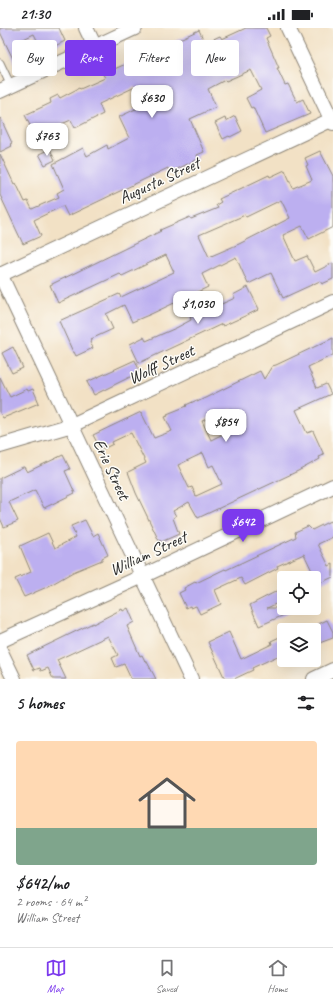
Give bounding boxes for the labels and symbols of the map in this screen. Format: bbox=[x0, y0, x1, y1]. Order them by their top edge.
pin: $630 bbox=[128, 85, 176, 119]
pin: $763 bbox=[23, 123, 71, 157]
street label: Augusta Street bbox=[116, 152, 205, 208]
pin: $1,030 bbox=[165, 291, 231, 325]
street label: Wolff Street bbox=[125, 339, 200, 389]
pin: $854 bbox=[202, 409, 250, 443]
street label: Erie Street bbox=[88, 435, 136, 505]
pin: $642 bbox=[219, 509, 267, 543]
street label: William Street bbox=[106, 526, 192, 580]

